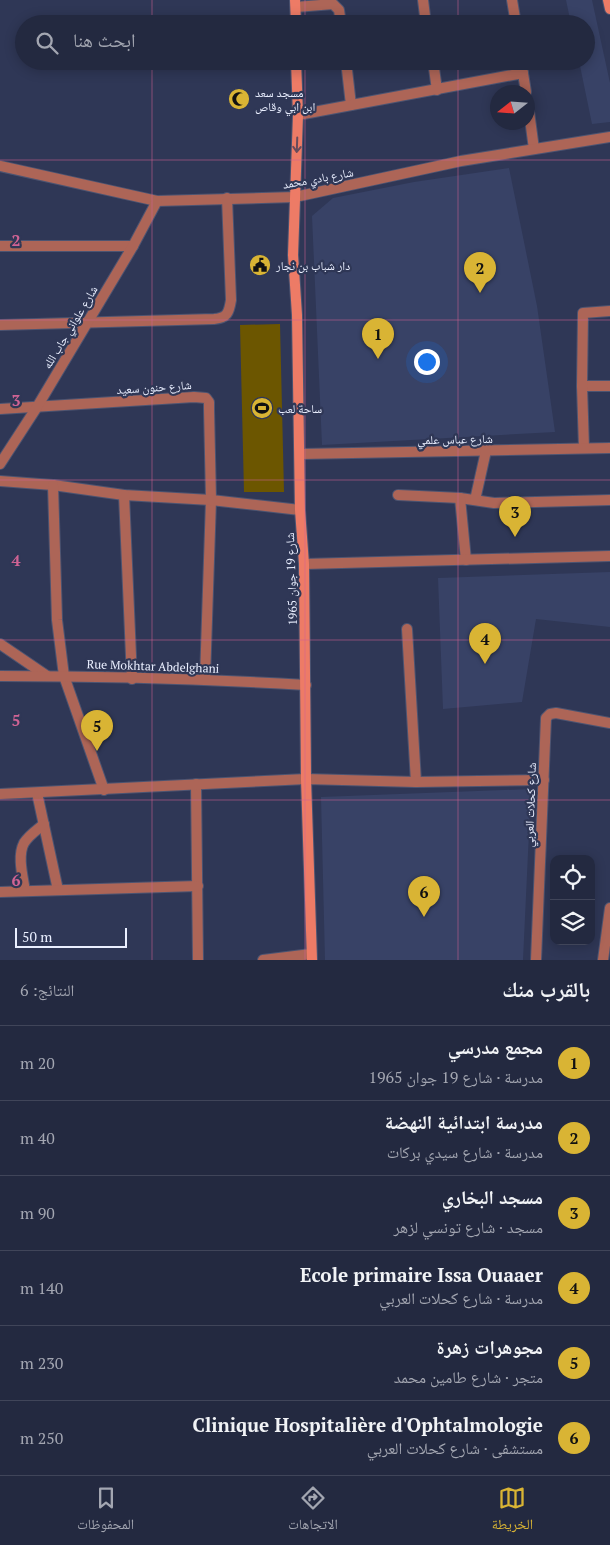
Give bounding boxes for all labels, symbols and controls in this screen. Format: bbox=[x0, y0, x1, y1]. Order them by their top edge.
search box bbox=[15, 15, 595, 70]
text: ابحث هنا bbox=[73, 27, 136, 52]
icon: search bbox=[33, 29, 61, 57]
place label: مسجد سعد ابن ابي وقاص bbox=[255, 85, 315, 117]
north arrow bbox=[490, 85, 535, 130]
mosque icon: مسجد سعد ابن ابي وقاص bbox=[227, 87, 251, 111]
one-way arrow bbox=[292, 137, 301, 153]
street label: شارع بادي محمد bbox=[281, 164, 355, 195]
text: 2 bbox=[11, 229, 21, 251]
pin: 2 bbox=[464, 252, 496, 293]
public building icon: دار شباب بن نجار bbox=[248, 253, 272, 277]
place label: دار شباب بن نجار bbox=[275, 258, 350, 273]
street label: شارع علواني جاب الله bbox=[39, 283, 103, 373]
pin: 1 bbox=[362, 318, 394, 359]
your location bbox=[414, 349, 440, 375]
street label: شارع حنون سعيد bbox=[116, 377, 192, 398]
text: 3 bbox=[11, 389, 21, 411]
sports icon: ساحة لعب bbox=[250, 396, 274, 420]
place label: ساحة لعب bbox=[278, 401, 322, 416]
street label: شارع عباس علمي bbox=[417, 431, 493, 450]
pin: 3 bbox=[499, 496, 531, 537]
street label: شارع 19 جوان 1965 bbox=[282, 532, 301, 626]
text: 4 bbox=[11, 549, 21, 571]
pin: 4 bbox=[469, 623, 501, 664]
street label: Rue Mokhtar Abdelghani bbox=[86, 656, 220, 676]
text: 5 bbox=[11, 709, 21, 731]
pin: 5 bbox=[81, 710, 113, 751]
street label: شارع كحلات العربي bbox=[521, 762, 542, 848]
map controls bbox=[550, 855, 595, 945]
button: locate bbox=[550, 855, 595, 900]
text: 6 bbox=[11, 869, 21, 891]
pin: 6 bbox=[408, 876, 440, 917]
button: layers bbox=[550, 900, 595, 945]
scale bar bbox=[15, 925, 128, 948]
text: 50 m bbox=[22, 927, 52, 946]
text: بالقرب منك bbox=[502, 975, 590, 1003]
text: النتائج: 6 bbox=[20, 979, 74, 1001]
text: مجمع مدرسي bbox=[448, 1034, 543, 1059]
text: 20 m bbox=[20, 1052, 55, 1074]
text: 1 bbox=[569, 1052, 579, 1074]
text: مدرسة · شارع 19 جوان 1965 bbox=[368, 1066, 543, 1088]
text: مدرسة ابتدائية النهضة bbox=[385, 1109, 543, 1134]
text: 40 m bbox=[20, 1127, 55, 1149]
text: 2 bbox=[569, 1127, 579, 1149]
text: مدرسة · شارع سيدي بركات bbox=[387, 1141, 543, 1163]
text: مسجد البخاري bbox=[442, 1184, 543, 1209]
text: 90 m bbox=[20, 1202, 55, 1224]
text: 3 bbox=[569, 1202, 579, 1224]
text: مسجد · شارع تونسي لزهر bbox=[394, 1216, 543, 1238]
text: Ecole primaire Issa Ouaaer bbox=[300, 1262, 543, 1287]
text: 140 m bbox=[20, 1277, 63, 1299]
text: 4 bbox=[569, 1277, 579, 1299]
text: مدرسة · شارع كحلات العربي bbox=[379, 1287, 543, 1309]
text: مجوهرات زهرة bbox=[437, 1334, 543, 1359]
text: 230 m bbox=[20, 1352, 63, 1374]
text: 5 bbox=[569, 1352, 579, 1374]
text: متجر · شارع طامين محمد bbox=[394, 1366, 543, 1388]
text: Clinique Hospitalière d'Ophtalmologie bbox=[193, 1412, 543, 1437]
text: 250 m bbox=[20, 1427, 63, 1449]
text: 6 bbox=[569, 1427, 579, 1449]
text: مستشفى · شارع كحلات العربي bbox=[367, 1437, 543, 1459]
tab: المحفوظات bbox=[77, 1484, 134, 1538]
tab: الاتجاهات bbox=[288, 1484, 338, 1538]
tab: الخريطة bbox=[492, 1484, 533, 1538]

